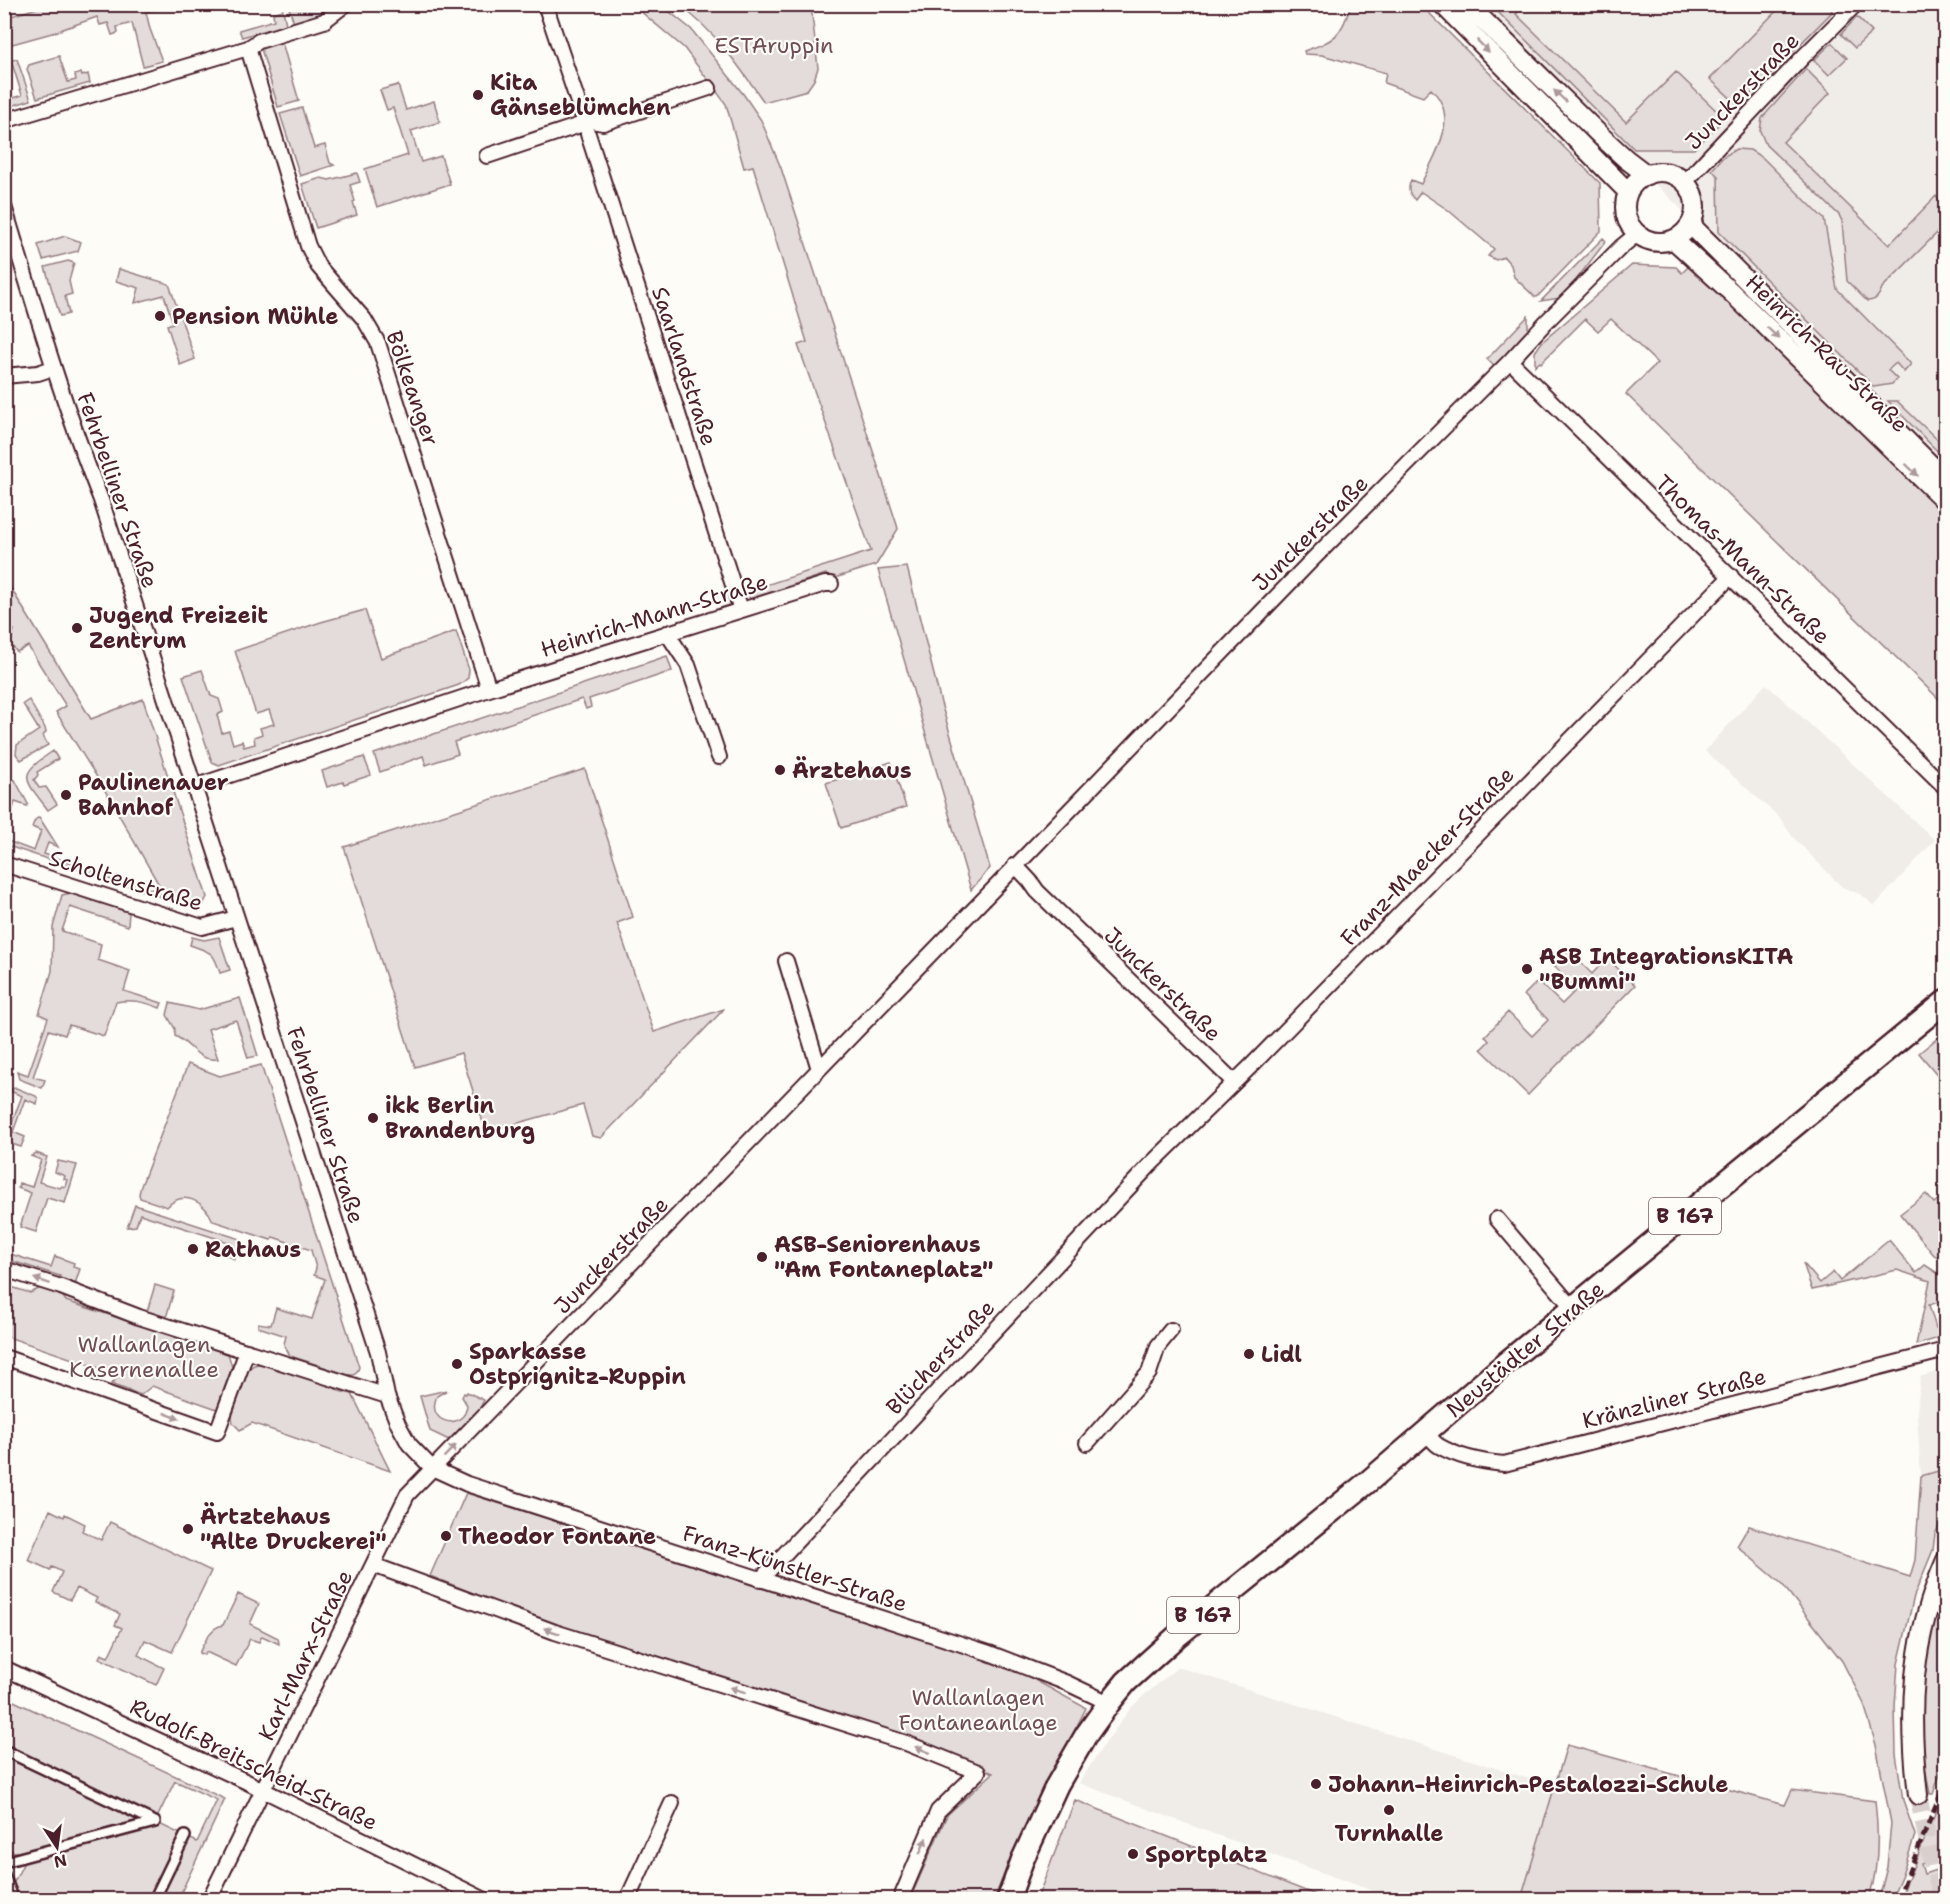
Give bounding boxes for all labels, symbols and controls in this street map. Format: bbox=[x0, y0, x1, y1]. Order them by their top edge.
street label: Junckerstraße bbox=[1679, 26, 1806, 156]
park label: ESTAruppin bbox=[714, 31, 834, 60]
one-way arrow bbox=[1476, 38, 1490, 52]
place label: Kita Gänseblümchen bbox=[490, 68, 671, 122]
marker: Kita Gänseblümchen bbox=[471, 88, 485, 102]
one-way arrow bbox=[1553, 89, 1568, 103]
street label: Heinrich-Rau-Straße bbox=[1739, 268, 1914, 439]
street label: Saarlandstraße bbox=[645, 283, 724, 449]
place label: Pension Mühle bbox=[172, 302, 338, 331]
marker: Pension Mühle bbox=[153, 309, 167, 323]
one-way arrow bbox=[1766, 326, 1780, 340]
street label: Bölkeanger bbox=[379, 327, 446, 450]
street label: Fehrbelliner Straße bbox=[70, 389, 165, 592]
one-way arrow bbox=[1905, 462, 1919, 476]
street label: Thomas-Mann-Straße bbox=[1649, 468, 1836, 650]
street label: Junckerstraße bbox=[1246, 469, 1374, 597]
street label: Heinrich-Mann-Straße bbox=[537, 567, 771, 664]
place label: Jugend Freizeit Zentrum bbox=[89, 601, 268, 655]
marker: Jugend Freizeit Zentrum bbox=[70, 621, 84, 635]
place label: Ärztehaus bbox=[792, 756, 912, 785]
street label: Franz-Maecker-Straße bbox=[1334, 761, 1521, 952]
marker: Ärztehaus bbox=[773, 763, 787, 777]
place label: Paulinenauer Bahnhof bbox=[78, 768, 229, 822]
marker: Paulinenauer Bahnhof bbox=[59, 788, 73, 802]
street label: Scholtenstraße bbox=[45, 843, 206, 918]
street label: Junckerstraße bbox=[1098, 921, 1228, 1048]
place label: ASB IntegrationsKITA "Bummi" bbox=[1539, 942, 1793, 996]
marker: ASB IntegrationsKITA "Bummi" bbox=[1520, 962, 1534, 976]
street label: Fehrbelliner Straße bbox=[280, 1023, 371, 1227]
place label: ikk Berlin Brandenburg bbox=[385, 1091, 535, 1145]
marker: ikk Berlin Brandenburg bbox=[366, 1111, 380, 1125]
street label: Junckerstraße bbox=[548, 1190, 675, 1320]
road number: B 167 bbox=[1649, 1198, 1721, 1234]
place label: ASB-Seniorenhaus "Am Fontaneplatz" bbox=[774, 1230, 994, 1284]
place label: Rathaus bbox=[205, 1235, 301, 1264]
marker: Rathaus bbox=[186, 1242, 200, 1256]
marker: ASB-Seniorenhaus "Am Fontaneplatz" bbox=[755, 1250, 769, 1264]
street label: Neustädter Straße bbox=[1440, 1275, 1610, 1424]
one-way arrow bbox=[33, 1276, 51, 1285]
street label: Blücherstraße bbox=[880, 1294, 1001, 1421]
park label: Wallanlagen Kasernenallee bbox=[69, 1330, 219, 1384]
place label: Sparkasse Ostprignitz-Ruppin bbox=[469, 1337, 686, 1391]
place label: Lidl bbox=[1261, 1340, 1302, 1369]
marker: Lidl bbox=[1242, 1347, 1256, 1361]
marker: Sparkasse Ostprignitz-Ruppin bbox=[450, 1357, 464, 1371]
street label: Kränzliner Straße bbox=[1579, 1362, 1769, 1435]
one-way arrow bbox=[163, 1411, 181, 1421]
one-way arrow bbox=[442, 1444, 457, 1458]
place label: Ärtztehaus "Alte Druckerei" bbox=[200, 1502, 387, 1556]
street label: Franz-Künstler-Straße bbox=[679, 1518, 911, 1618]
marker: Ärtztehaus "Alte Druckerei" bbox=[181, 1522, 195, 1536]
place label: Theodor Fontane bbox=[458, 1522, 656, 1551]
marker: Theodor Fontane bbox=[439, 1529, 453, 1543]
street label: Karl-Marx-Straße bbox=[252, 1565, 359, 1745]
road number: B 167 bbox=[1167, 1597, 1239, 1633]
one-way arrow bbox=[543, 1625, 561, 1635]
park label: Wallanlagen Fontaneanlage bbox=[898, 1683, 1058, 1737]
one-way arrow bbox=[729, 1685, 747, 1694]
street label: Rudolf-Breitscheid-Straße bbox=[125, 1692, 382, 1837]
one-way arrow bbox=[914, 1745, 932, 1755]
place label: Johann-Heinrich-Pestalozzi-Schule bbox=[1328, 1770, 1728, 1799]
marker: Johann-Heinrich-Pestalozzi-Schule bbox=[1309, 1777, 1323, 1791]
marker: Turnhalle bbox=[1382, 1803, 1396, 1817]
north arrow bbox=[27, 1817, 87, 1877]
place label: Turnhalle bbox=[1334, 1819, 1444, 1848]
one-way arrow bbox=[918, 1836, 928, 1854]
place label: Sportplatz bbox=[1145, 1840, 1268, 1869]
marker: Sportplatz bbox=[1126, 1847, 1140, 1861]
text: N bbox=[52, 1849, 69, 1873]

